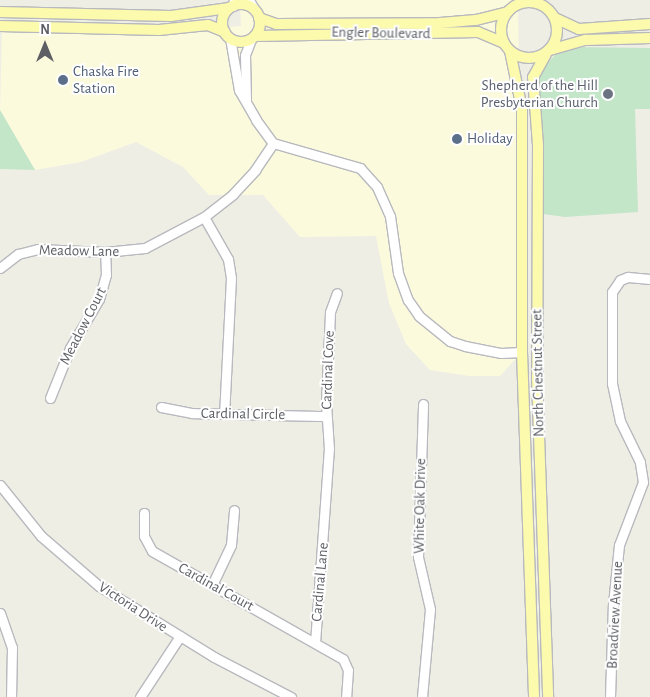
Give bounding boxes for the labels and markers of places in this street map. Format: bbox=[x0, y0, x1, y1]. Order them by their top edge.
place label: Chaska Fire Station bbox=[73, 62, 139, 97]
marker: Chaska Fire Station bbox=[57, 74, 69, 86]
place label: Shepherd of the Hill Presbyterian Church bbox=[481, 76, 598, 111]
marker: Shepherd of the Hill Presbyterian Church bbox=[602, 88, 614, 100]
place label: Holiday bbox=[467, 130, 513, 148]
marker: Holiday bbox=[451, 133, 463, 145]

